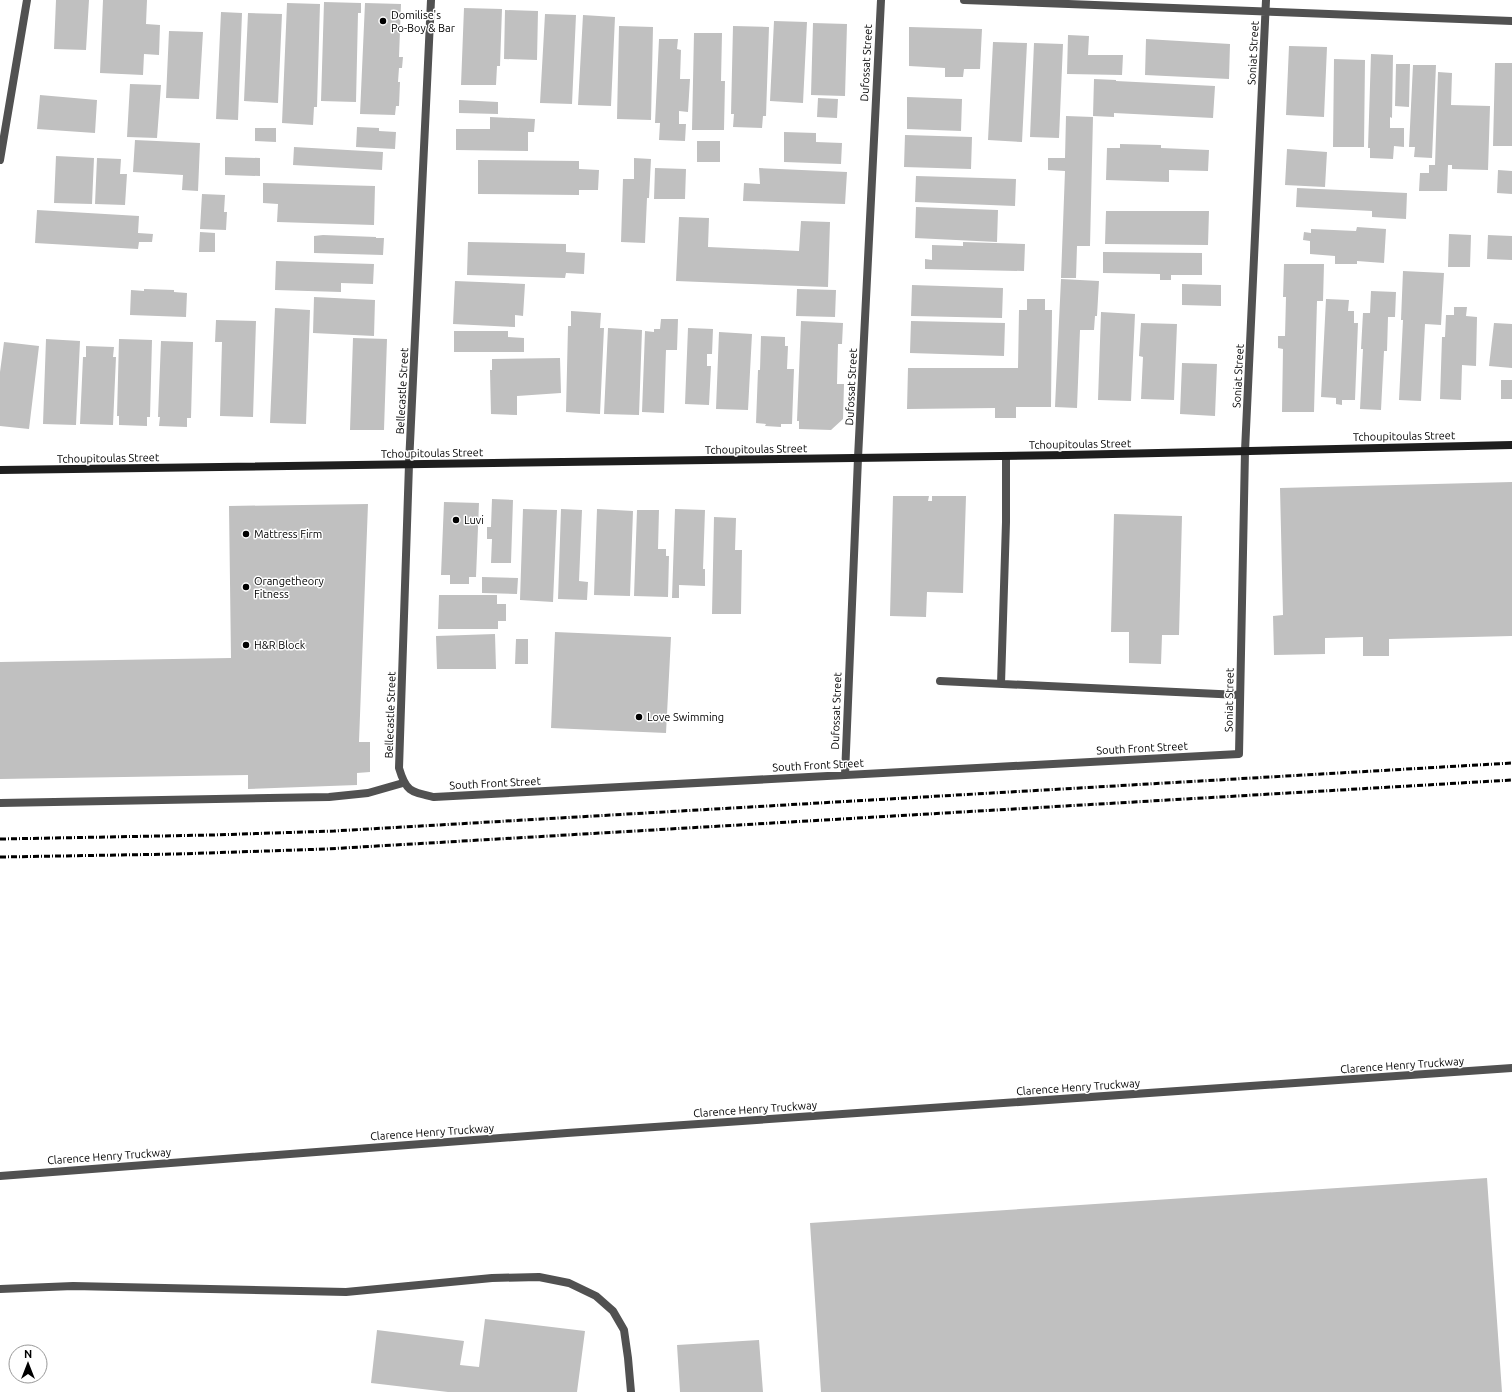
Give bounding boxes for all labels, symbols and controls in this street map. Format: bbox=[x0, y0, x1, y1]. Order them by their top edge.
place label: Domilise's Po-Boy & Bar bbox=[391, 9, 456, 34]
marker: Domilise's Po-Boy & Bar bbox=[378, 16, 388, 26]
street label: Soniat Street bbox=[1245, 20, 1261, 85]
street label: Dufossat Street bbox=[858, 23, 874, 102]
street label: Soniat Street bbox=[1230, 343, 1246, 408]
street label: Bellecastle Street bbox=[394, 347, 410, 435]
street label: Dufossat Street bbox=[843, 347, 859, 426]
street label: Tchoupitoulas Street bbox=[1353, 429, 1456, 443]
street label: Tchoupitoulas Street bbox=[1029, 437, 1132, 451]
street label: Tchoupitoulas Street bbox=[705, 442, 808, 456]
street label: Tchoupitoulas Street bbox=[381, 446, 484, 460]
street label: Tchoupitoulas Street bbox=[57, 451, 160, 465]
place label: Luvi bbox=[464, 514, 484, 526]
marker: Luvi bbox=[451, 515, 461, 525]
place label: Mattress Firm bbox=[254, 528, 322, 540]
marker: Mattress Firm bbox=[241, 529, 251, 539]
place label: Orangetheory Fitness bbox=[254, 575, 325, 600]
marker: Orangetheory Fitness bbox=[241, 582, 251, 592]
place label: H&R Block bbox=[254, 639, 306, 651]
marker: H&R Block bbox=[241, 640, 251, 650]
street label: Soniat Street bbox=[1222, 667, 1236, 732]
street label: Bellecastle Street bbox=[382, 671, 398, 759]
street label: Dufossat Street bbox=[829, 671, 843, 750]
place label: Love Swimming bbox=[647, 711, 724, 723]
marker: Love Swimming bbox=[634, 712, 644, 722]
street label: South Front Street bbox=[1096, 740, 1189, 756]
street label: South Front Street bbox=[772, 757, 865, 773]
street label: South Front Street bbox=[449, 775, 542, 791]
street label: Clarence Henry Truckway bbox=[1340, 1055, 1465, 1075]
street label: Clarence Henry Truckway bbox=[1016, 1077, 1141, 1097]
street label: Clarence Henry Truckway bbox=[693, 1099, 818, 1119]
street label: Clarence Henry Truckway bbox=[370, 1122, 495, 1142]
street label: Clarence Henry Truckway bbox=[47, 1146, 172, 1166]
north arrow bbox=[8, 1344, 48, 1384]
text: N bbox=[24, 1348, 32, 1360]

